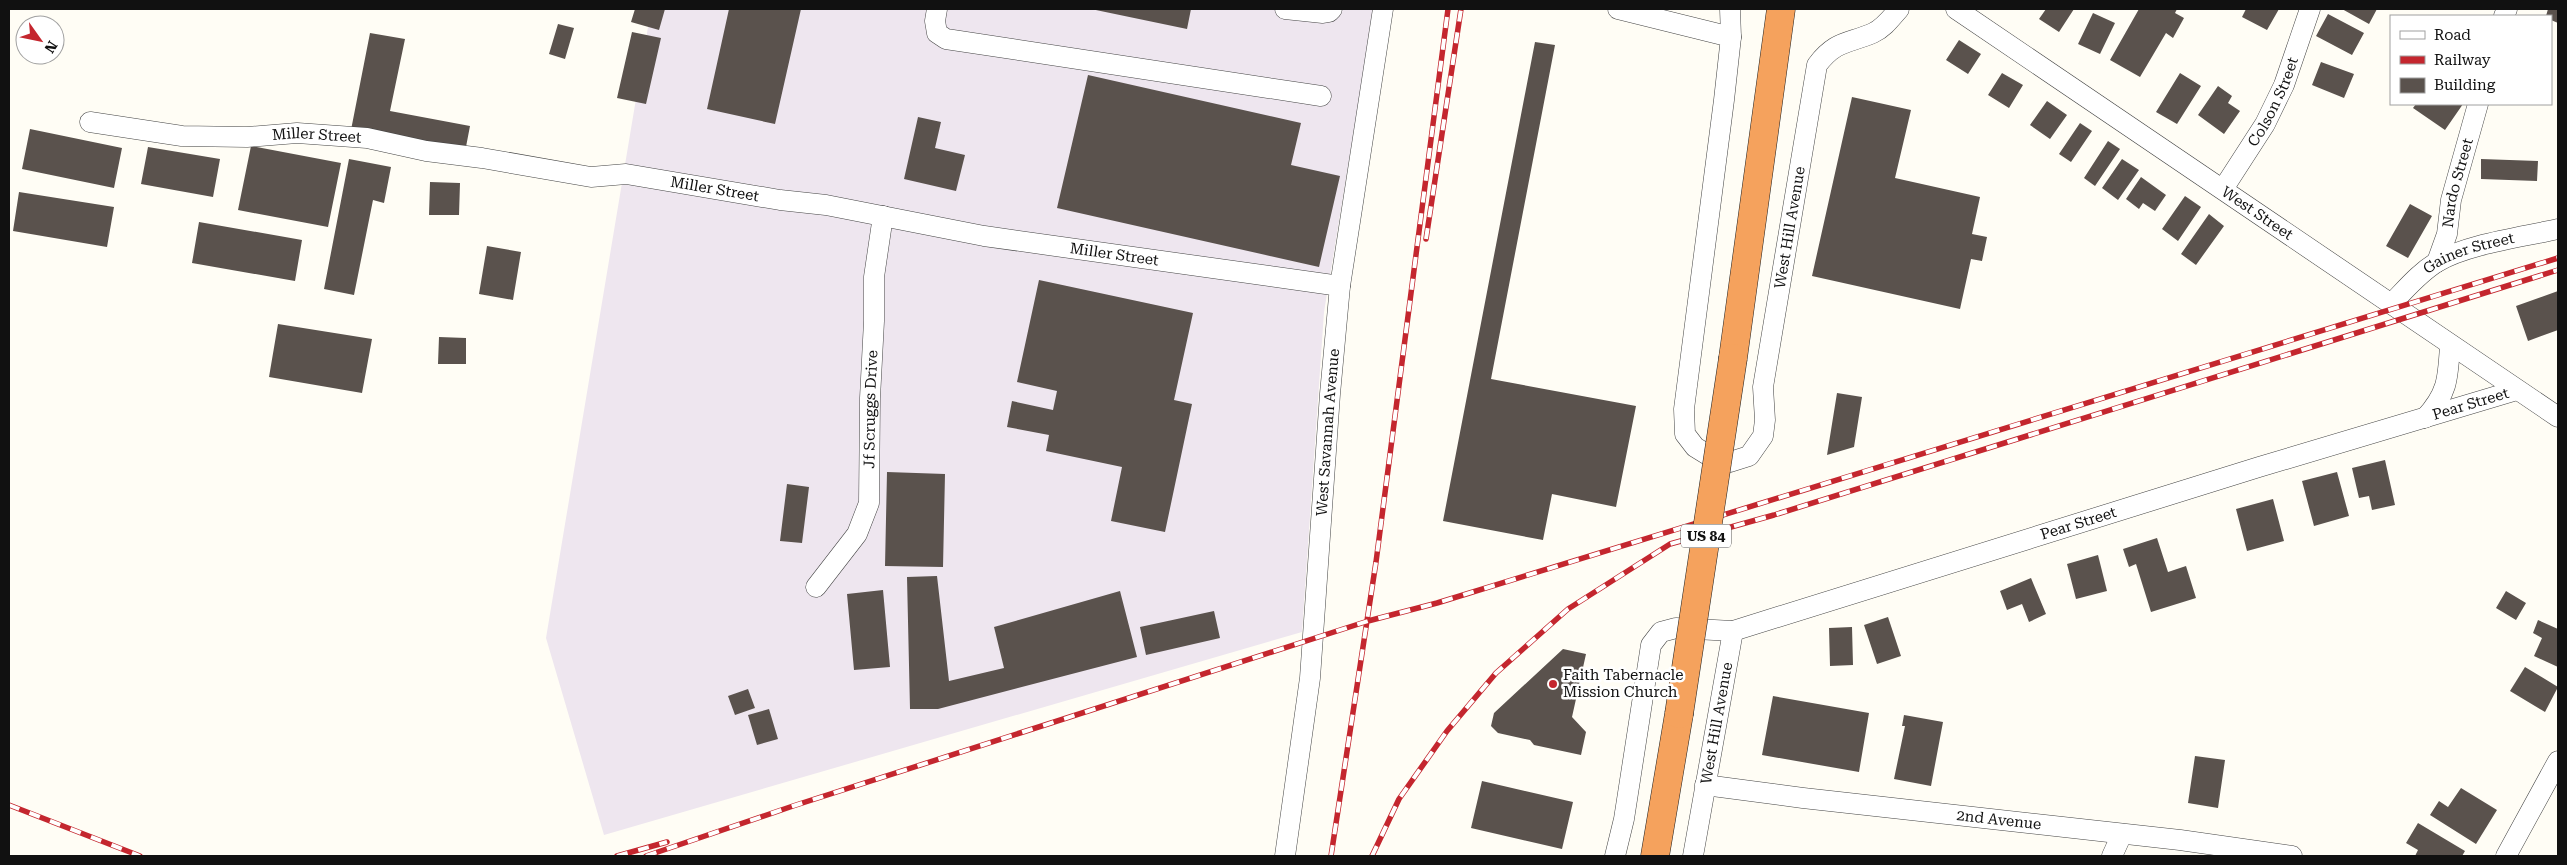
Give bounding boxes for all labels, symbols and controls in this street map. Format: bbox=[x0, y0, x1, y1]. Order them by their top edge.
north arrow bbox=[15, 15, 65, 65]
legend bbox=[2390, 15, 2552, 105]
text: Road bbox=[2434, 26, 2471, 44]
text: N bbox=[41, 38, 61, 56]
text: Railway bbox=[2434, 51, 2491, 69]
street label: Colson Street bbox=[2244, 54, 2302, 150]
text: Building bbox=[2434, 76, 2496, 94]
street label: Miller Street bbox=[271, 124, 362, 147]
street label: Nardo Street bbox=[2439, 136, 2477, 229]
street label: West Hill Avenue bbox=[1771, 165, 1809, 290]
street label: Miller Street bbox=[669, 173, 761, 205]
street label: West Street bbox=[2218, 183, 2297, 244]
street label: Gainer Street bbox=[2419, 229, 2516, 278]
street label: Miller Street bbox=[1069, 239, 1160, 269]
street label: West Savannah Avenue bbox=[1312, 348, 1343, 517]
street label: Jf Scruggs Drive bbox=[860, 349, 881, 469]
street label: Pear Street bbox=[2430, 384, 2511, 424]
street label: Pear Street bbox=[2038, 503, 2119, 544]
road number: US 84 bbox=[1681, 524, 1731, 548]
street label: West Hill Avenue bbox=[1697, 661, 1736, 786]
place label: Faith Tabernacle Mission Church bbox=[1563, 666, 1683, 701]
marker: Faith Tabernacle Mission Church bbox=[1547, 678, 1559, 690]
street label: 2nd Avenue bbox=[1956, 806, 2042, 833]

